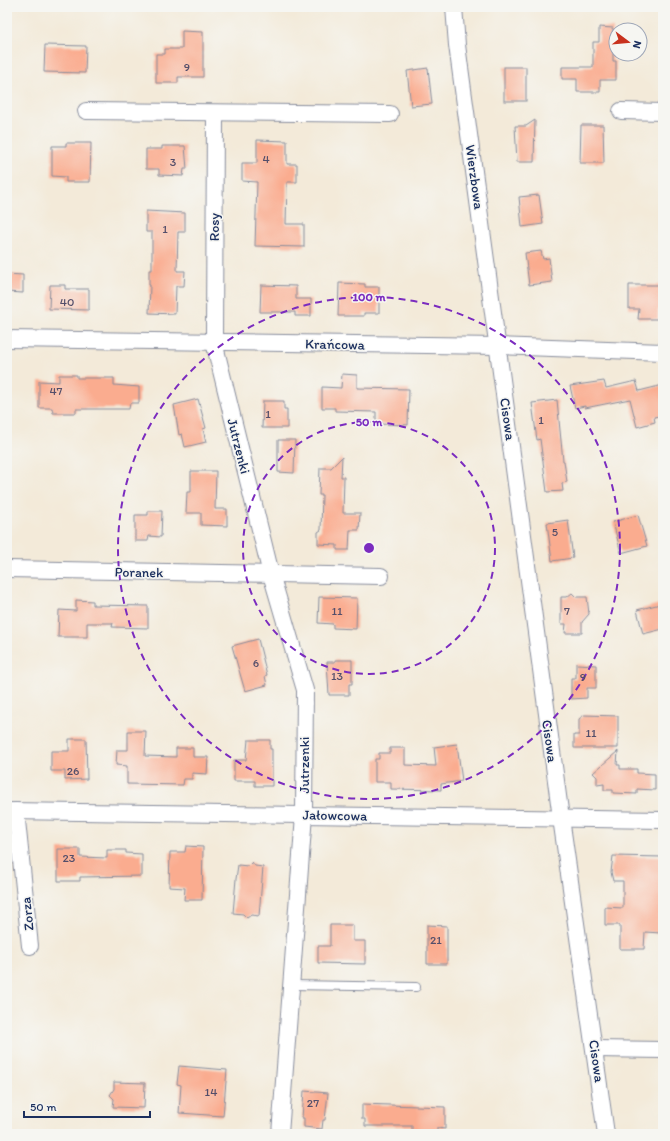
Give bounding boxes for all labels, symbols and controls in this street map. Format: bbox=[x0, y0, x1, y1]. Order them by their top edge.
north arrow bbox=[608, 22, 648, 62]
text: N bbox=[630, 39, 644, 50]
house number: 9 bbox=[184, 60, 190, 74]
street label: Wierzbowa bbox=[462, 144, 488, 211]
house number: 4 bbox=[262, 152, 270, 166]
house number: 3 bbox=[170, 155, 177, 169]
street label: Rosy bbox=[206, 212, 223, 241]
house number: 1 bbox=[162, 222, 168, 236]
text: 100 m bbox=[352, 290, 386, 304]
house number: 40 bbox=[60, 295, 74, 309]
street label: Krańcowa bbox=[305, 335, 366, 354]
house number: 47 bbox=[49, 384, 63, 398]
street label: Cisowa bbox=[496, 397, 519, 442]
house number: 1 bbox=[265, 407, 271, 421]
house number: 1 bbox=[538, 413, 544, 427]
text: 50 m bbox=[356, 415, 383, 429]
street label: Jutrzenki bbox=[223, 417, 254, 476]
house number: 5 bbox=[552, 525, 558, 539]
centre of rings bbox=[362, 541, 376, 555]
street label: Poranek bbox=[115, 564, 164, 581]
house number: 11 bbox=[331, 604, 343, 618]
house number: 7 bbox=[564, 604, 570, 618]
house number: 6 bbox=[253, 656, 259, 670]
house number: 13 bbox=[331, 669, 344, 683]
house number: 9 bbox=[580, 670, 586, 684]
street label: Cisowa bbox=[538, 719, 561, 764]
house number: 11 bbox=[585, 726, 597, 740]
street label: Jutrzenki bbox=[296, 737, 313, 793]
house number: 26 bbox=[67, 764, 79, 778]
street label: Jałowcowa bbox=[302, 806, 368, 825]
house number: 23 bbox=[63, 851, 76, 865]
street label: Zorza bbox=[17, 896, 38, 932]
house number: 21 bbox=[430, 933, 442, 947]
street label: Cisowa bbox=[585, 1039, 608, 1084]
house number: 14 bbox=[205, 1085, 217, 1099]
scale bar bbox=[24, 1093, 150, 1119]
house number: 27 bbox=[307, 1096, 319, 1110]
text: 50 m bbox=[30, 1100, 56, 1114]

